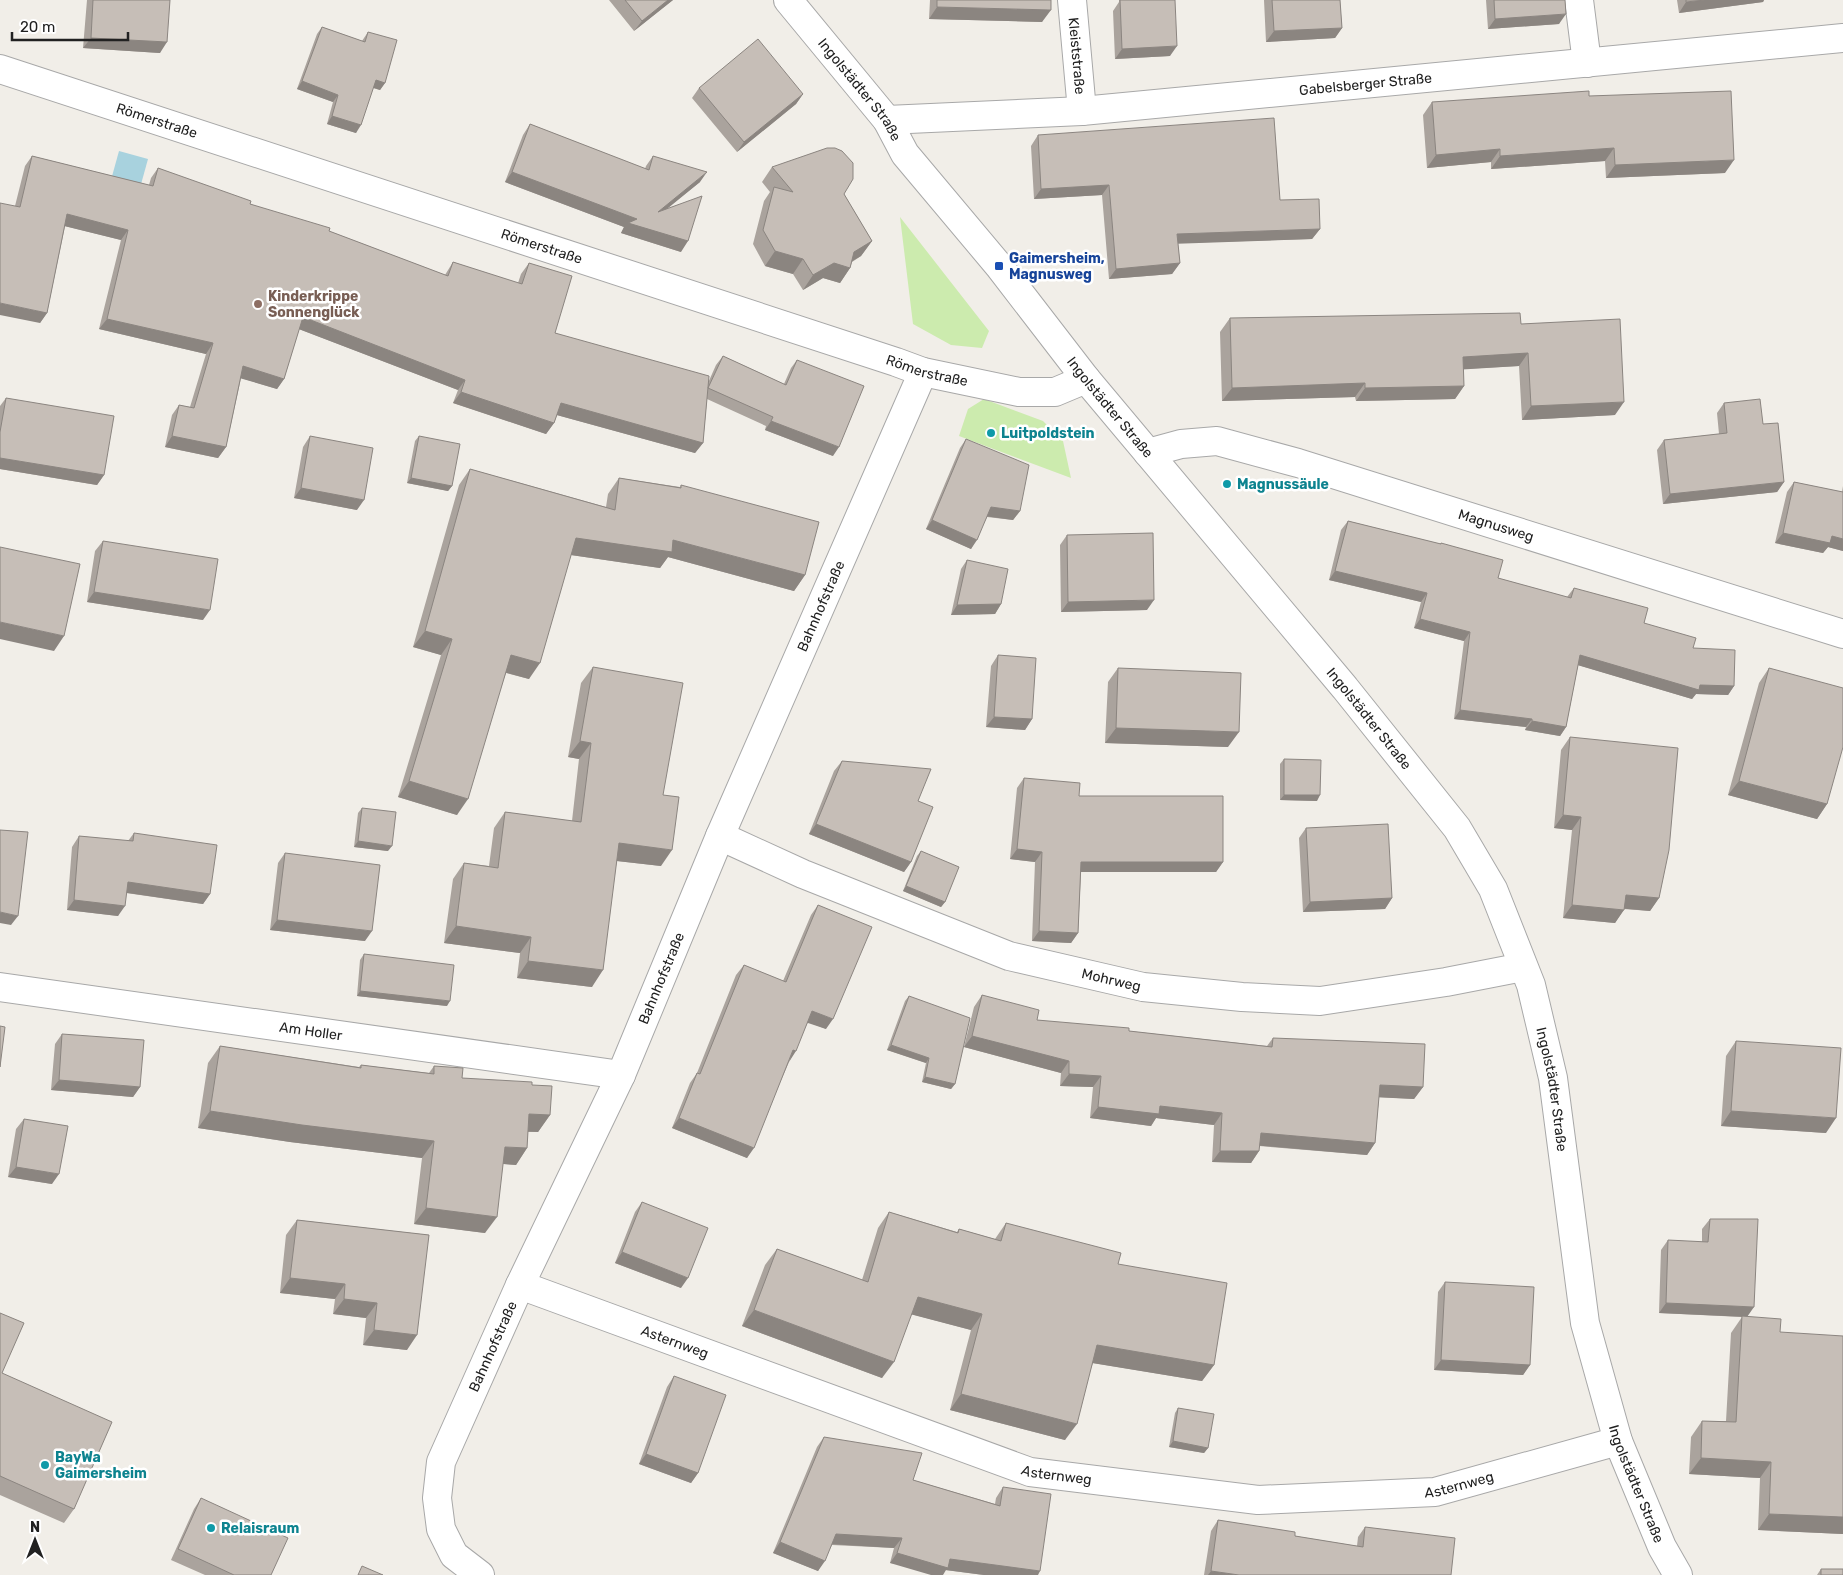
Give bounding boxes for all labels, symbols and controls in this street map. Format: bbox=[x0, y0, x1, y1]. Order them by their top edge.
scale bar bbox=[12, 10, 129, 42]
street label: Kleiststraße bbox=[1065, 17, 1088, 95]
text: 20 m bbox=[20, 18, 55, 36]
street label: Ingolstädter Straße bbox=[814, 35, 905, 144]
street label: Gabelsberger Straße bbox=[1298, 69, 1433, 99]
street label: Römerstraße bbox=[114, 100, 200, 142]
street label: Römerstraße bbox=[499, 225, 585, 268]
place label: Gaimersheim, Magnusweg bbox=[1009, 250, 1105, 283]
marker: Gaimersheim, Magnusweg bbox=[993, 260, 1005, 272]
place label: Kinderkrippe Sonnenglück bbox=[268, 288, 360, 321]
marker: Kinderkrippe Sonnenglück bbox=[252, 298, 264, 310]
street label: Römerstraße bbox=[884, 351, 970, 390]
street label: Ingolstädter Straße bbox=[1063, 354, 1157, 462]
place label: Luitpoldstein bbox=[1001, 425, 1095, 442]
marker: Luitpoldstein bbox=[985, 427, 997, 439]
place label: Magnussäule bbox=[1237, 476, 1329, 493]
marker: Magnussäule bbox=[1221, 478, 1233, 490]
street label: Magnusweg bbox=[1456, 506, 1536, 546]
street label: Bahnhofstraße bbox=[794, 558, 849, 654]
street label: Ingolstädter Straße bbox=[1323, 664, 1415, 773]
street label: Bahnhofstraße bbox=[635, 930, 688, 1027]
street label: Mohrweg bbox=[1080, 965, 1142, 995]
street label: Am Holler bbox=[278, 1019, 344, 1045]
street label: Ingolstädter Straße bbox=[1532, 1026, 1571, 1153]
street label: Bahnhofstraße bbox=[465, 1298, 521, 1395]
street label: Asternweg bbox=[639, 1322, 711, 1362]
street label: Ingolstädter Straße bbox=[1605, 1423, 1667, 1546]
place label: BayWa Gaimersheim bbox=[55, 1449, 147, 1482]
marker: BayWa Gaimersheim bbox=[39, 1459, 51, 1471]
street label: Asternweg bbox=[1019, 1462, 1093, 1489]
street label: Asternweg bbox=[1424, 1468, 1496, 1501]
north arrow bbox=[10, 1515, 60, 1565]
text: N bbox=[30, 1519, 40, 1536]
place label: Relaisraum bbox=[221, 1520, 299, 1537]
marker: Relaisraum bbox=[205, 1522, 217, 1534]

